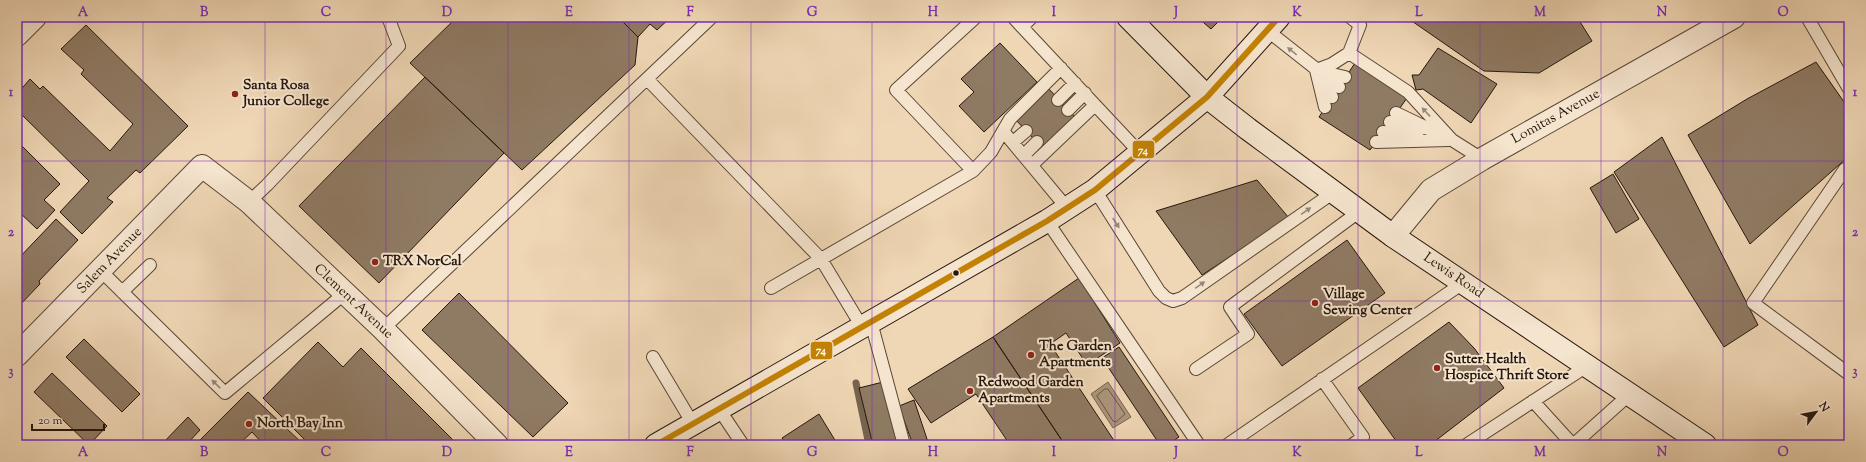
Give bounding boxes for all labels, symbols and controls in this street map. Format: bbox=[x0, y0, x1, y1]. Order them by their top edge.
text: A bbox=[78, 4, 89, 22]
text: B bbox=[200, 4, 209, 22]
text: C bbox=[321, 4, 331, 22]
text: D bbox=[442, 4, 452, 22]
text: E bbox=[565, 4, 573, 22]
text: F bbox=[686, 4, 694, 22]
text: G bbox=[807, 4, 818, 22]
text: H bbox=[928, 4, 939, 22]
text: I bbox=[1052, 4, 1057, 22]
text: J bbox=[1173, 4, 1178, 22]
text: K bbox=[1292, 4, 1302, 22]
text: L bbox=[1415, 4, 1423, 22]
text: M bbox=[1534, 4, 1546, 22]
text: N bbox=[1657, 4, 1668, 22]
text: O bbox=[1777, 4, 1789, 22]
one-way arrow bbox=[1287, 46, 1297, 55]
place label: Santa Rosa Junior College bbox=[242, 76, 330, 112]
text: 1 bbox=[9, 84, 14, 102]
street label: Lomitas Avenue bbox=[1508, 84, 1604, 150]
text: 1 bbox=[1853, 84, 1858, 102]
marker: Santa Rosa Junior College bbox=[230, 89, 240, 99]
one-way arrow bbox=[1421, 107, 1431, 117]
line badge: 74 bbox=[1132, 140, 1155, 159]
text: 74 bbox=[1138, 143, 1149, 159]
one-way arrow bbox=[1301, 207, 1312, 215]
one-way arrow bbox=[1112, 217, 1119, 229]
street label: Salem Avenue bbox=[73, 223, 147, 299]
text: 2 bbox=[8, 224, 15, 242]
text: 2 bbox=[1852, 224, 1859, 242]
street label: Lewis Road bbox=[1419, 248, 1487, 304]
place label: TRX NorCal bbox=[383, 252, 462, 272]
marker: TRX NorCal bbox=[370, 257, 380, 267]
street label: Clement Avenue bbox=[309, 260, 397, 344]
unlabelled marker bbox=[951, 268, 961, 278]
one-way arrow bbox=[1194, 281, 1205, 289]
place label: Village Sewing Center bbox=[1323, 285, 1413, 321]
marker: Village Sewing Center bbox=[1310, 298, 1320, 308]
place label: The Garden Apartments bbox=[1039, 337, 1113, 373]
line badge: 74 bbox=[810, 341, 833, 360]
text: 74 bbox=[816, 343, 827, 359]
marker: The Garden Apartments bbox=[1026, 350, 1036, 360]
place label: Sutter Health Hospice Thrift Store bbox=[1445, 350, 1570, 386]
text: 3 bbox=[8, 363, 14, 381]
marker: Sutter Health Hospice Thrift Store bbox=[1432, 363, 1442, 373]
text: 3 bbox=[1852, 363, 1858, 381]
place label: Redwood Garden Apartments bbox=[978, 373, 1084, 409]
one-way arrow bbox=[211, 379, 221, 389]
marker: Redwood Garden Apartments bbox=[965, 386, 975, 396]
north arrow bbox=[1796, 392, 1836, 432]
text: N bbox=[1814, 398, 1833, 415]
scale bar bbox=[32, 406, 104, 432]
text: 20 m bbox=[38, 412, 63, 430]
place label: North Bay Inn bbox=[257, 414, 344, 434]
marker: North Bay Inn bbox=[244, 419, 254, 429]
text: A bbox=[78, 444, 89, 462]
text: B bbox=[200, 444, 209, 462]
text: C bbox=[321, 444, 331, 462]
text: D bbox=[442, 444, 452, 462]
text: E bbox=[565, 444, 573, 462]
text: F bbox=[686, 444, 694, 462]
text: G bbox=[807, 444, 818, 462]
text: H bbox=[928, 444, 939, 462]
text: I bbox=[1052, 444, 1057, 462]
text: J bbox=[1173, 444, 1178, 462]
text: K bbox=[1292, 444, 1302, 462]
text: L bbox=[1415, 444, 1423, 462]
text: M bbox=[1534, 444, 1546, 462]
text: N bbox=[1657, 444, 1668, 462]
text: O bbox=[1777, 444, 1789, 462]

